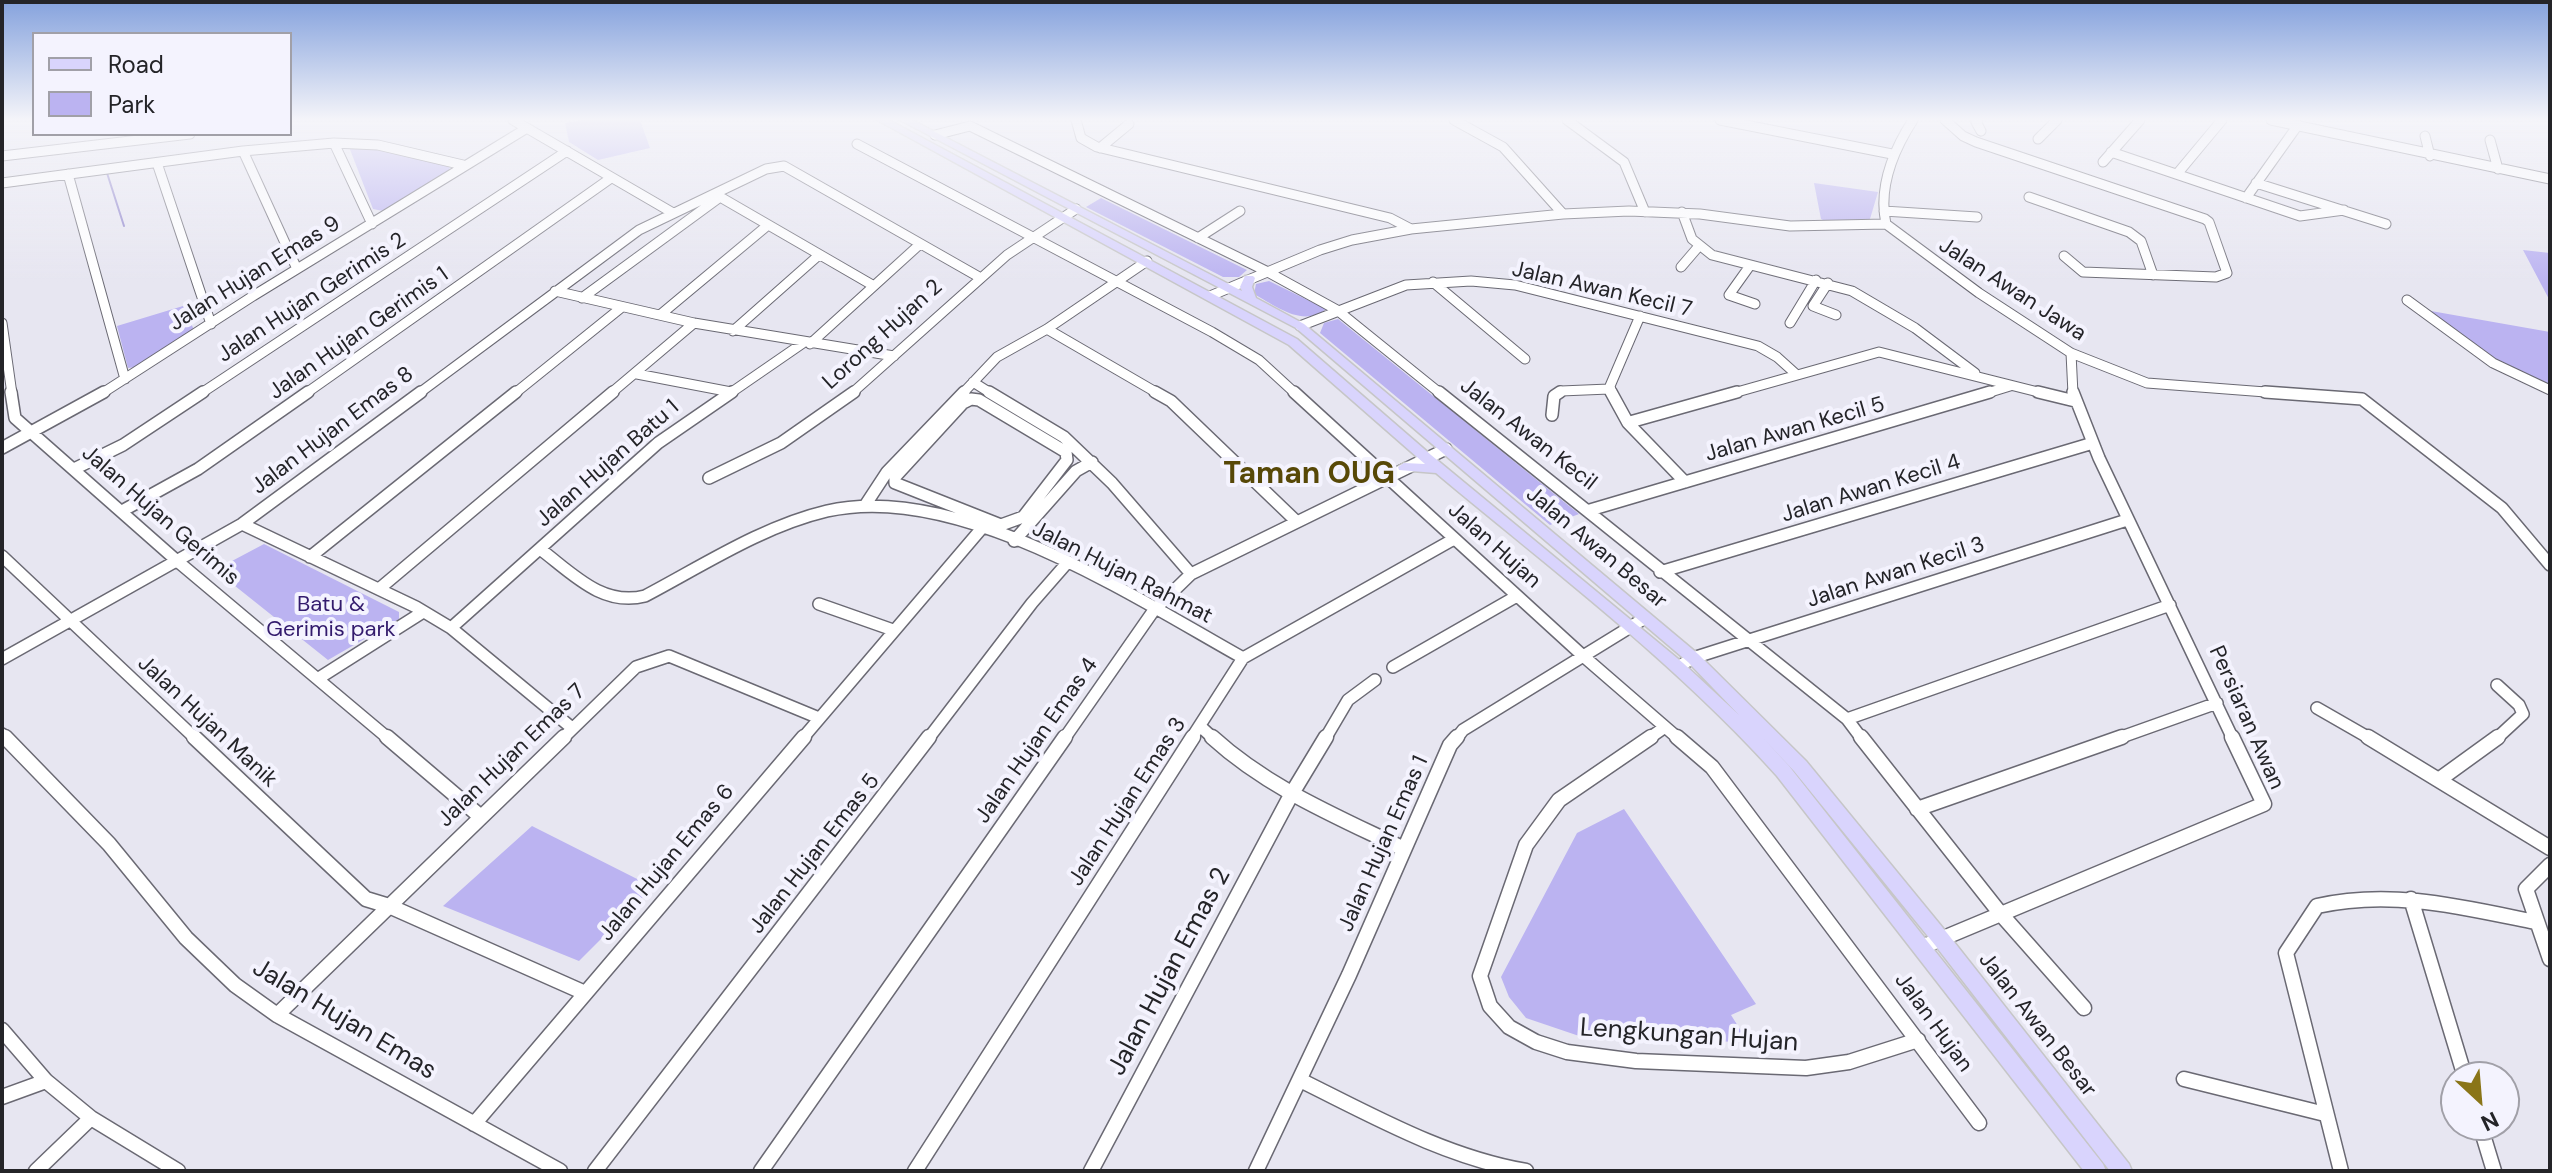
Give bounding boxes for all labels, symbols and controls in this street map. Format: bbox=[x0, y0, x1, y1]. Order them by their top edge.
legend bbox=[32, 32, 292, 136]
text: Road bbox=[108, 49, 164, 80]
text: Park bbox=[108, 89, 155, 120]
street label: Jalan Hujan Emas 9 bbox=[165, 211, 345, 337]
street label: Jalan Hujan Gerimis 2 bbox=[213, 227, 411, 369]
street label: Jalan Awan Jawa bbox=[1933, 233, 2091, 347]
street label: Jalan Awan Kecil 7 bbox=[1509, 256, 1695, 324]
street label: Jalan Hujan Gerimis 1 bbox=[264, 262, 454, 406]
street label: Lorong Hujan 2 bbox=[818, 274, 948, 396]
street label: Jalan Hujan Emas 8 bbox=[247, 361, 419, 501]
street label: Jalan Awan Kecil bbox=[1454, 373, 1602, 497]
street label: Jalan Awan Kecil 5 bbox=[1702, 392, 1888, 468]
street label: Jalan Hujan Batu 1 bbox=[531, 395, 685, 533]
street label: Jalan Hujan Gerimis bbox=[76, 440, 244, 592]
street label: Jalan Awan Kecil 4 bbox=[1778, 449, 1964, 529]
district label: Taman OUG bbox=[1223, 457, 1395, 493]
street label: Jalan Awan Besar bbox=[1520, 481, 1672, 615]
street label: Jalan Hujan bbox=[1442, 497, 1546, 595]
street label: Jalan Hujan Rahmat bbox=[1027, 516, 1217, 630]
street label: Jalan Awan Kecil 3 bbox=[1804, 532, 1988, 614]
park label: Batu & Gerimis park bbox=[266, 592, 396, 644]
street label: Persiaran Awan bbox=[2203, 642, 2289, 794]
street label: Jalan Hujan Manik bbox=[132, 651, 282, 793]
street label: Jalan Hujan Emas 4 bbox=[970, 653, 1104, 829]
street label: Jalan Hujan Emas 7 bbox=[433, 679, 591, 833]
street label: Jalan Hujan Emas 3 bbox=[1064, 713, 1192, 891]
street label: Jalan Hujan Emas 1 bbox=[1333, 752, 1435, 936]
street label: Jalan Hujan Emas 5 bbox=[744, 769, 886, 939]
street label: Jalan Hujan Emas 6 bbox=[594, 779, 740, 947]
street label: Jalan Hujan Emas 2 bbox=[1102, 863, 1238, 1081]
street label: Jalan Awan Besar bbox=[1972, 948, 2102, 1102]
street label: Jalan Hujan Emas bbox=[246, 953, 442, 1087]
street label: Jalan Hujan bbox=[1888, 968, 1978, 1078]
street label: Lengkungan Hujan bbox=[1579, 1013, 1799, 1059]
north arrow bbox=[2440, 1061, 2520, 1141]
text: N bbox=[2476, 1105, 2503, 1138]

